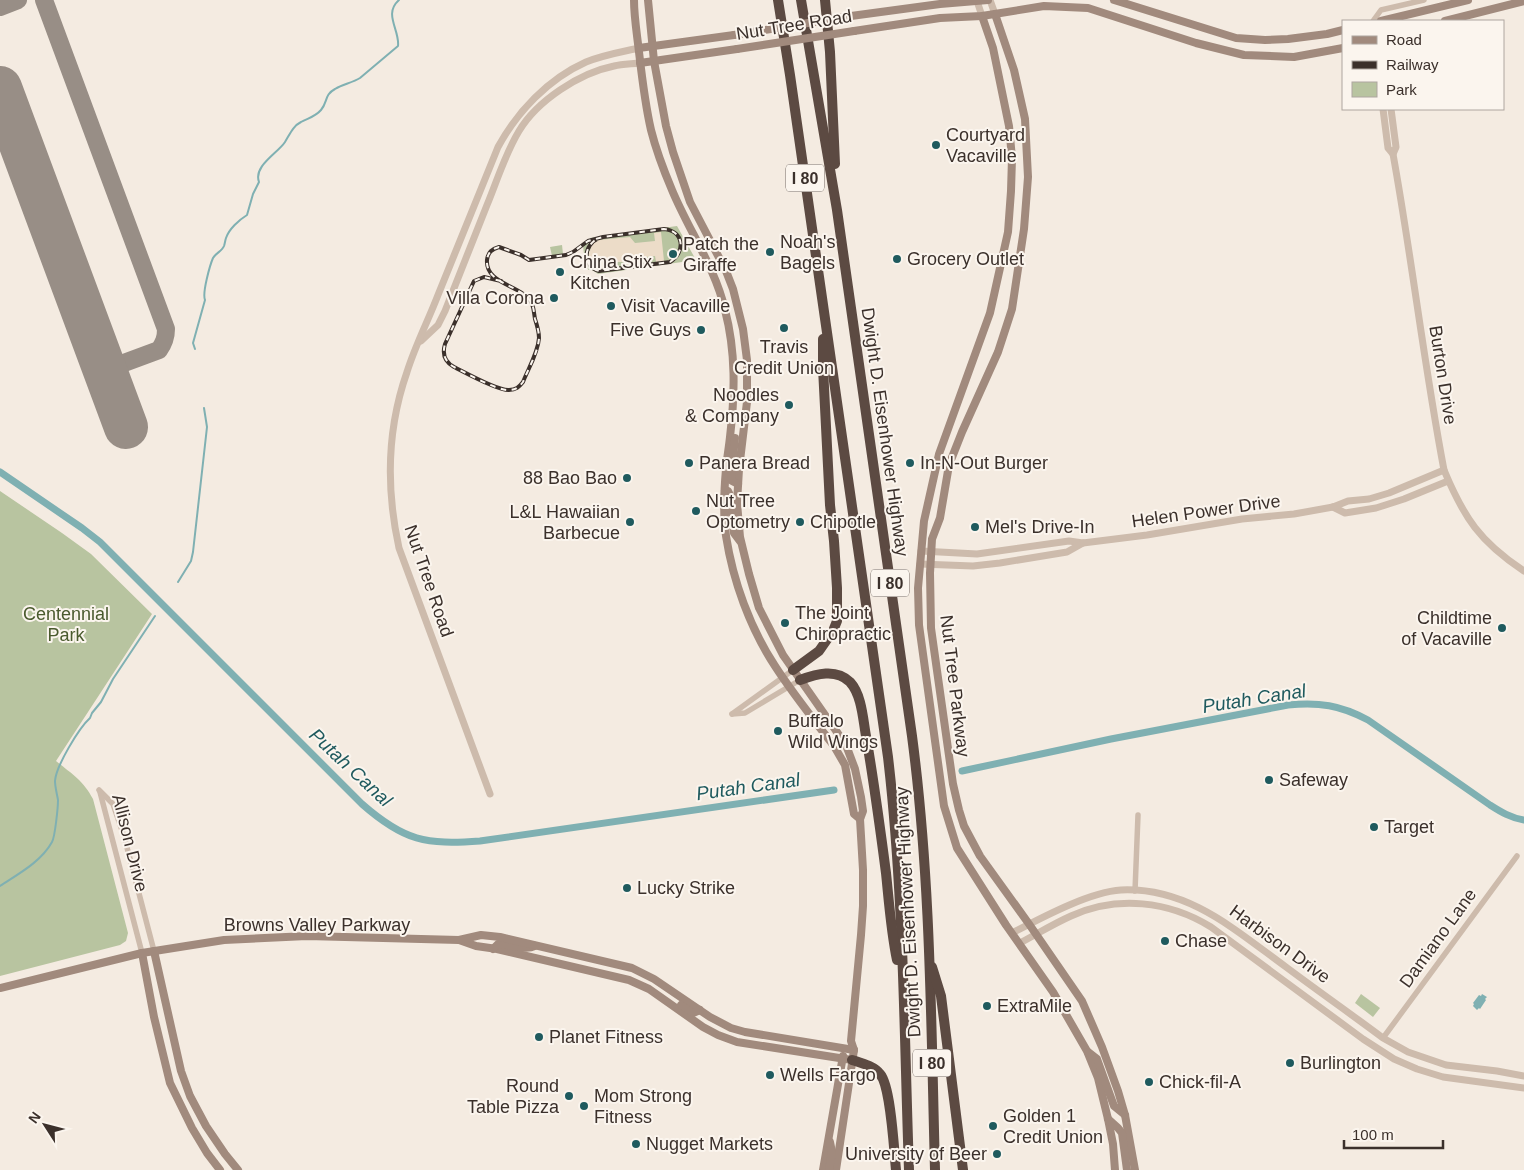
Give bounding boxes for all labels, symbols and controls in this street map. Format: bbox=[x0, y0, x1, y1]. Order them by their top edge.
street label: Nut Tree Road bbox=[735, 6, 853, 44]
legend bbox=[1342, 20, 1504, 110]
text: Road bbox=[1386, 31, 1422, 48]
text: Railway bbox=[1386, 56, 1439, 73]
text: Park bbox=[1386, 81, 1417, 98]
place label: Courtyard Vacaville bbox=[946, 125, 1025, 166]
marker: Courtyard Vacaville bbox=[930, 139, 942, 151]
road number: I 80 bbox=[786, 164, 824, 192]
place label: Noah's Bagels bbox=[780, 232, 835, 273]
place label: Patch the Giraffe bbox=[683, 234, 759, 275]
marker: Noah's Bagels bbox=[764, 246, 776, 258]
marker: Patch the Giraffe bbox=[667, 248, 679, 260]
place label: Grocery Outlet bbox=[907, 249, 1024, 269]
place label: China Stix Kitchen bbox=[570, 252, 652, 293]
marker: Grocery Outlet bbox=[891, 253, 903, 265]
marker: China Stix Kitchen bbox=[554, 266, 566, 278]
place label: Villa Corona bbox=[446, 288, 545, 308]
marker: Villa Corona bbox=[548, 292, 560, 304]
place label: Visit Vacaville bbox=[621, 296, 730, 316]
marker: Visit Vacaville bbox=[605, 300, 617, 312]
street label: Dwight D. Eisenhower Highway bbox=[858, 306, 912, 558]
place label: Five Guys bbox=[610, 320, 691, 340]
marker: Travis Credit Union bbox=[778, 322, 790, 334]
marker: Five Guys bbox=[695, 324, 707, 336]
street label: Burton Drive bbox=[1425, 324, 1461, 426]
place label: Travis Credit Union bbox=[734, 337, 834, 378]
place label: Noodles & Company bbox=[685, 385, 779, 426]
marker: Noodles & Company bbox=[783, 399, 795, 411]
place label: Panera Bread bbox=[699, 453, 810, 473]
place label: In-N-Out Burger bbox=[920, 453, 1048, 473]
marker: Panera Bread bbox=[683, 457, 695, 469]
marker: In-N-Out Burger bbox=[904, 457, 916, 469]
place label: 88 Bao Bao bbox=[523, 468, 617, 488]
marker: 88 Bao Bao bbox=[621, 472, 633, 484]
place label: Nut Tree Optometry bbox=[706, 491, 790, 532]
street label: Helen Power Drive bbox=[1130, 491, 1282, 531]
place label: L&L Hawaiian Barbecue bbox=[510, 502, 620, 543]
marker: Nut Tree Optometry bbox=[690, 505, 702, 517]
place label: Chipotle bbox=[810, 512, 876, 532]
marker: L&L Hawaiian Barbecue bbox=[624, 516, 636, 528]
marker: Chipotle bbox=[794, 516, 806, 528]
place label: Mel's Drive-In bbox=[985, 517, 1094, 537]
marker: Mel's Drive-In bbox=[969, 521, 981, 533]
street label: Nut Tree Road bbox=[400, 522, 458, 640]
road number: I 80 bbox=[871, 570, 909, 596]
place label: The Joint Chiropractic bbox=[795, 603, 891, 644]
park label: Centennial Park bbox=[23, 604, 109, 645]
place label: Childtime of Vacaville bbox=[1401, 608, 1492, 649]
street label: Nut Tree Parkway bbox=[936, 614, 974, 758]
marker: The Joint Chiropractic bbox=[779, 617, 791, 629]
marker: Childtime of Vacaville bbox=[1496, 622, 1508, 634]
water label: Putah Canal bbox=[1201, 680, 1308, 717]
place label: Buffalo Wild Wings bbox=[788, 711, 878, 752]
water label: Putah Canal bbox=[305, 724, 397, 811]
marker: Buffalo Wild Wings bbox=[772, 725, 784, 737]
water label: Putah Canal bbox=[695, 769, 802, 804]
place label: Safeway bbox=[1279, 770, 1348, 790]
marker: Safeway bbox=[1263, 774, 1275, 786]
street label: Dwight D. Eisenhower Highway bbox=[891, 786, 925, 1038]
street label: Allison Drive bbox=[108, 792, 152, 894]
place label: Target bbox=[1384, 817, 1434, 837]
marker: Target bbox=[1368, 821, 1380, 833]
place label: Lucky Strike bbox=[637, 878, 735, 898]
marker: Lucky Strike bbox=[621, 882, 633, 894]
street label: Damiano Lane bbox=[1395, 885, 1481, 991]
street label: Harbison Drive bbox=[1226, 901, 1334, 987]
street label: Browns Valley Parkway bbox=[224, 915, 410, 935]
place label: Chase bbox=[1175, 931, 1227, 951]
marker: Chase bbox=[1159, 935, 1171, 947]
place label: ExtraMile bbox=[997, 996, 1072, 1016]
marker: ExtraMile bbox=[981, 1000, 993, 1012]
place label: Planet Fitness bbox=[549, 1027, 663, 1047]
marker: Planet Fitness bbox=[533, 1031, 545, 1043]
road number: I 80 bbox=[913, 1050, 951, 1076]
place label: Burlington bbox=[1300, 1053, 1381, 1073]
marker: Burlington bbox=[1284, 1057, 1296, 1069]
place label: Wells Fargo bbox=[780, 1065, 876, 1085]
marker: Wells Fargo bbox=[764, 1069, 776, 1081]
place label: Chick-fil-A bbox=[1159, 1072, 1241, 1092]
place label: Round Table Pizza bbox=[467, 1076, 560, 1117]
marker: Chick-fil-A bbox=[1143, 1076, 1155, 1088]
place label: Mom Strong Fitness bbox=[594, 1086, 692, 1127]
marker: Round Table Pizza bbox=[563, 1090, 575, 1102]
north arrow bbox=[20, 1100, 70, 1150]
marker: Mom Strong Fitness bbox=[578, 1100, 590, 1112]
place label: Golden 1 Credit Union bbox=[1003, 1106, 1103, 1147]
text: N bbox=[25, 1109, 44, 1126]
scale bar bbox=[1344, 1118, 1443, 1150]
marker: Golden 1 Credit Union bbox=[987, 1120, 999, 1132]
text: 100 m bbox=[1352, 1126, 1394, 1143]
place label: Nugget Markets bbox=[646, 1134, 773, 1154]
marker: Nugget Markets bbox=[630, 1138, 642, 1150]
place label: University of Beer bbox=[845, 1144, 987, 1164]
marker: University of Beer bbox=[991, 1148, 1003, 1160]

